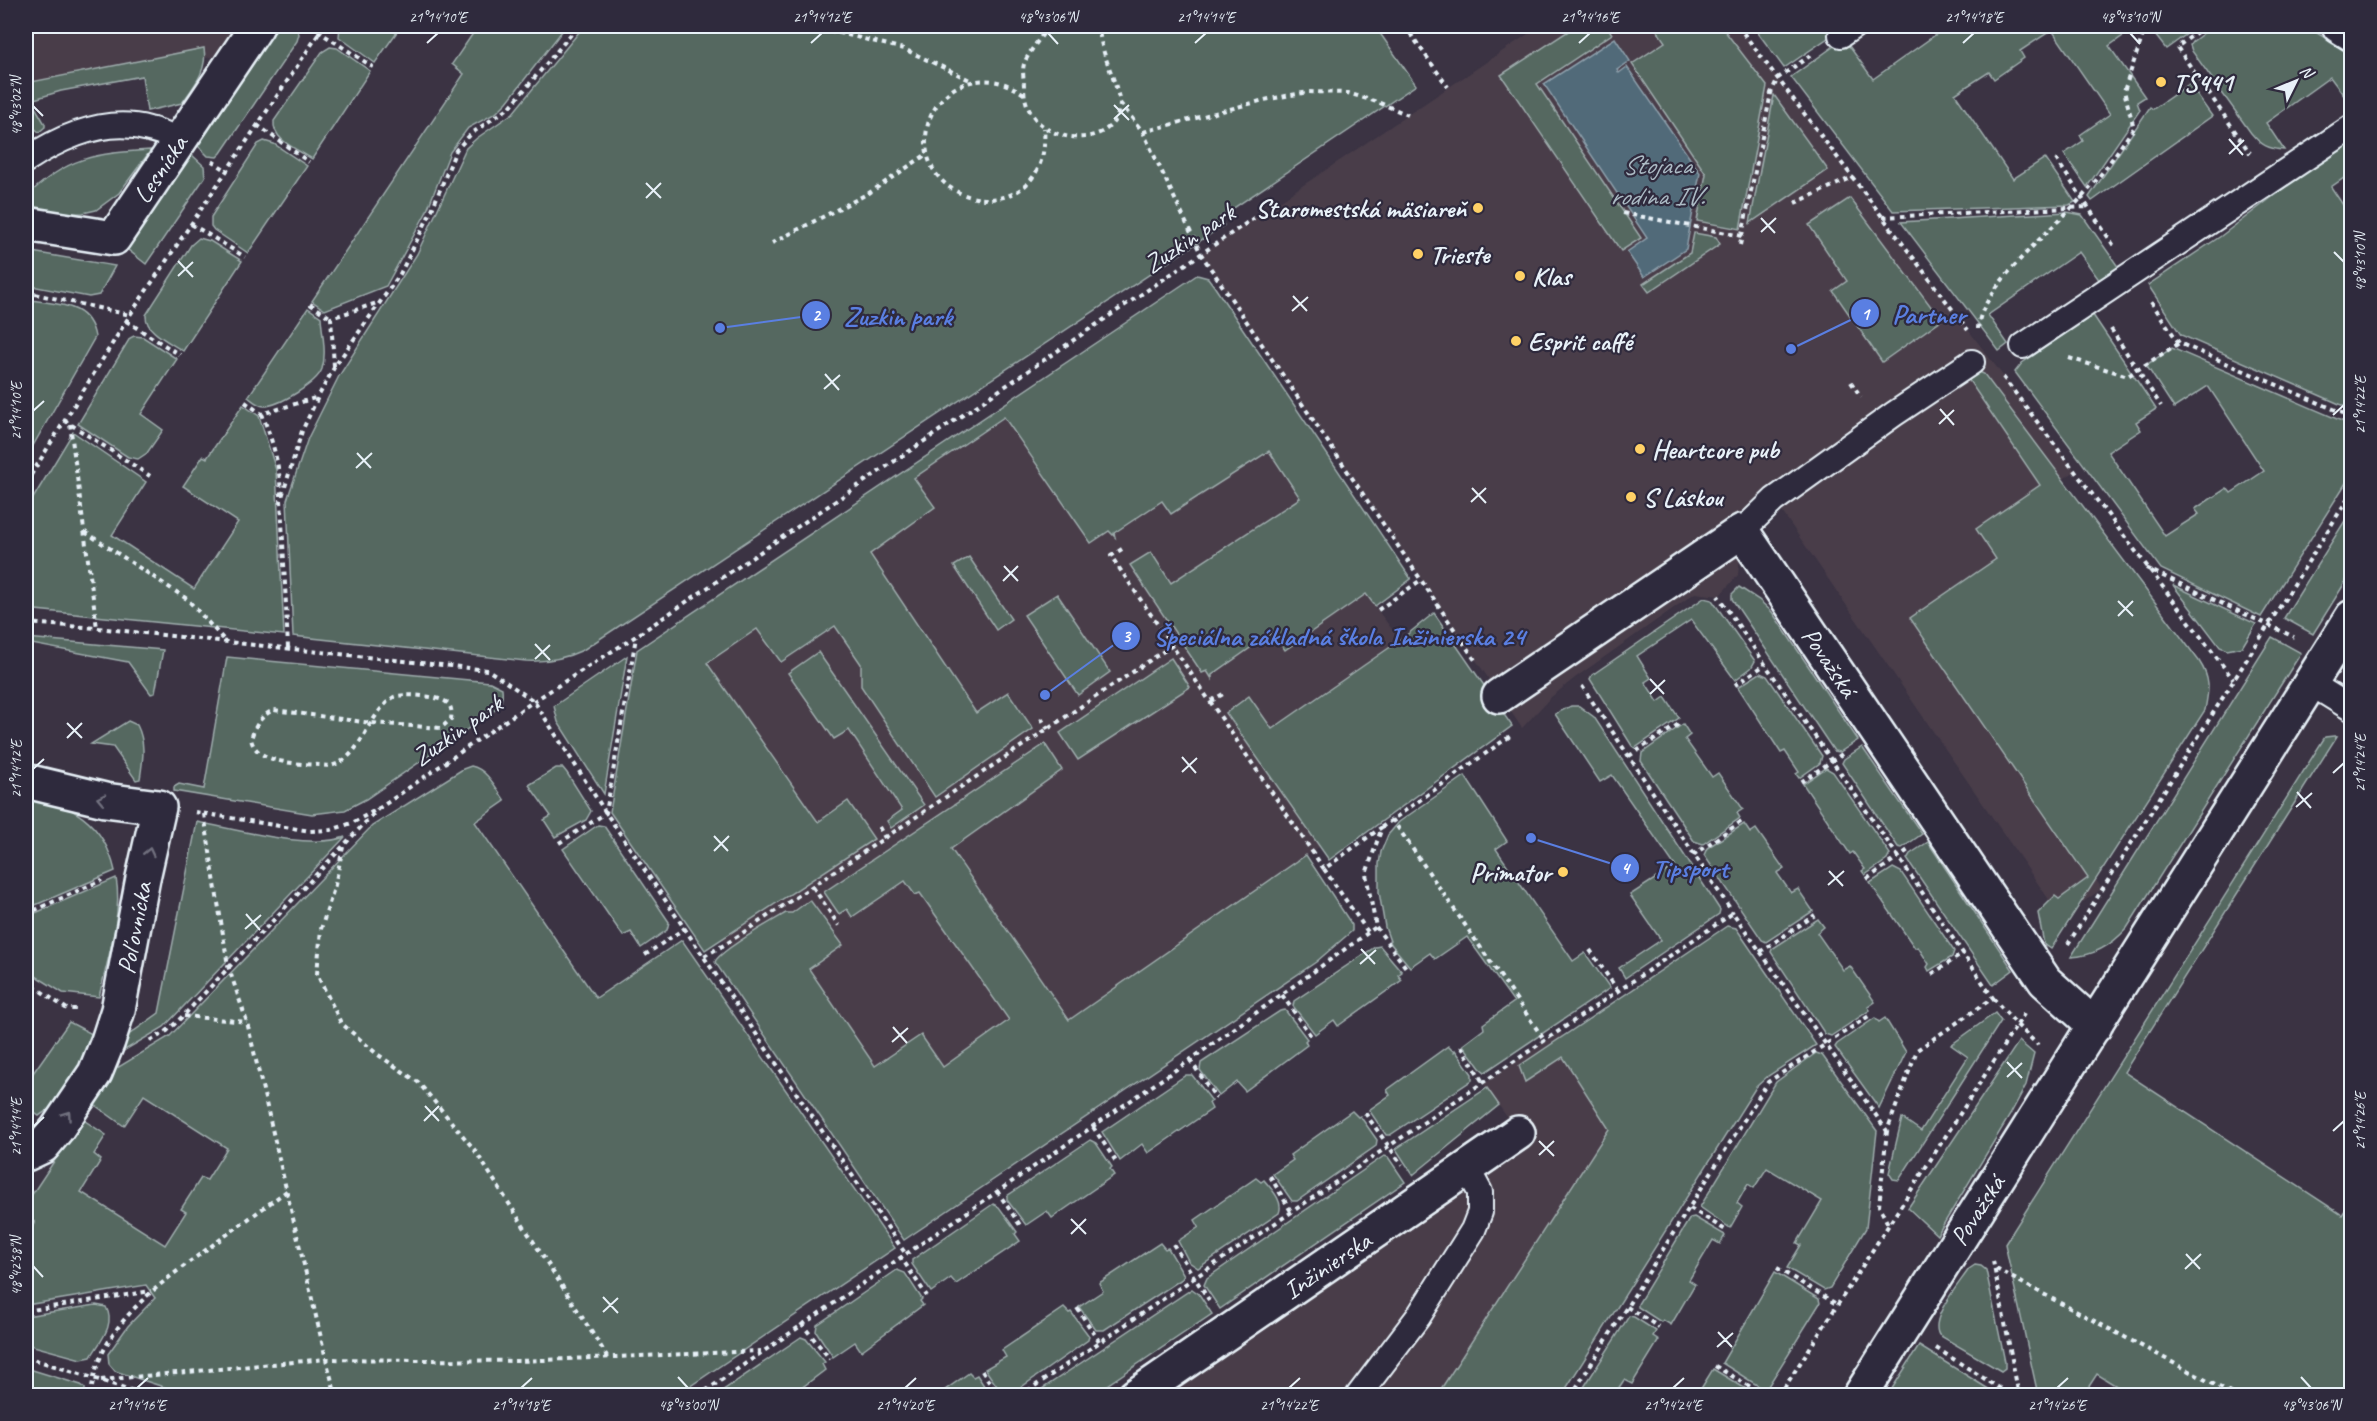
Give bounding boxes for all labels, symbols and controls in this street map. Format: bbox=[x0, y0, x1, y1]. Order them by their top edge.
text: 21°14'10"E bbox=[409, 8, 469, 27]
text: 21°14'12"E bbox=[793, 8, 853, 27]
text: 48°43'06"N bbox=[1018, 8, 1081, 27]
text: 21°14'14"E bbox=[1177, 8, 1237, 27]
text: 21°14'16"E bbox=[1561, 8, 1621, 27]
text: 21°14'18"E bbox=[1945, 8, 2005, 27]
text: 48°43'10"N bbox=[2100, 8, 2163, 27]
north arrow bbox=[2266, 51, 2326, 111]
text: N bbox=[2296, 61, 2319, 84]
place label: TS441 bbox=[2173, 66, 2236, 99]
text: 48°43'02"N bbox=[7, 73, 26, 136]
marker: TS441 bbox=[2154, 75, 2168, 89]
street label: Lesnícka bbox=[126, 128, 196, 210]
water label: Stojaca rodina IV. bbox=[1610, 148, 1709, 213]
place label: Staromestská mäsiareň bbox=[1255, 192, 1468, 225]
street label: Zuzkin park bbox=[1137, 195, 1243, 281]
marker: Staromestská mäsiareň bbox=[1471, 201, 1485, 215]
text: 48°43'10"N bbox=[2351, 229, 2370, 292]
place label: Trieste bbox=[1430, 238, 1492, 271]
marker: Trieste bbox=[1411, 247, 1425, 261]
place label: Klas bbox=[1532, 260, 1574, 293]
marker: Klas bbox=[1513, 269, 1527, 283]
callout: Partner bbox=[1850, 291, 1978, 336]
callout: Zuzkin park bbox=[801, 293, 964, 338]
text: Partner bbox=[1892, 297, 1969, 331]
text: Zuzkin park bbox=[844, 299, 955, 333]
text: 1 bbox=[1861, 303, 1871, 325]
text: 2 bbox=[812, 304, 822, 326]
place label: Esprit caffé bbox=[1528, 325, 1636, 358]
marker: Esprit caffé bbox=[1509, 334, 1523, 348]
text: 21°14'22"E bbox=[2351, 374, 2370, 434]
text: 21°14'10"E bbox=[7, 380, 26, 440]
place label: Heartcore pub bbox=[1652, 433, 1781, 466]
marker: Heartcore pub bbox=[1633, 442, 1647, 456]
place label: S Láskou bbox=[1643, 481, 1725, 514]
marker: S Láskou bbox=[1624, 490, 1638, 504]
callout: Špeciálna základná škola Inžinierska 24 bbox=[1111, 613, 1536, 658]
text: Špeciálna základná škola Inžinierska 24 bbox=[1153, 619, 1528, 653]
street label: Považská bbox=[1794, 621, 1866, 706]
text: 3 bbox=[1122, 625, 1132, 647]
street label: Zuzkin park bbox=[406, 686, 511, 773]
text: 21°14'24"E bbox=[2351, 732, 2370, 792]
text: 21°14'12"E bbox=[7, 738, 26, 798]
one-way arrow bbox=[97, 793, 107, 806]
callout: Tipsport bbox=[1610, 845, 1740, 890]
one-way arrow bbox=[141, 847, 154, 857]
text: Tipsport bbox=[1652, 851, 1731, 885]
place label: Primator bbox=[1470, 856, 1554, 889]
text: 4 bbox=[1621, 857, 1631, 879]
marker: Primator bbox=[1556, 865, 1570, 879]
street label: Poľovnícka bbox=[109, 878, 160, 977]
text: 21°14'26"E bbox=[2351, 1090, 2370, 1150]
text: 21°14'14"E bbox=[7, 1096, 26, 1156]
one-way arrow bbox=[59, 1110, 70, 1121]
street label: Považská bbox=[1942, 1167, 2014, 1252]
street label: Inžinierska bbox=[1277, 1223, 1379, 1307]
text: 48°42'58"N bbox=[7, 1233, 26, 1296]
text: 21°14'16"E bbox=[108, 1396, 168, 1415]
text: 21°14'18"E bbox=[492, 1396, 552, 1415]
text: 48°43'00"N bbox=[658, 1396, 721, 1415]
text: 21°14'20"E bbox=[876, 1396, 936, 1415]
text: 21°14'22"E bbox=[1260, 1396, 1320, 1415]
text: 21°14'24"E bbox=[1644, 1396, 1704, 1415]
text: 21°14'26"E bbox=[2028, 1396, 2088, 1415]
text: 48°43'06"N bbox=[2281, 1396, 2344, 1415]

